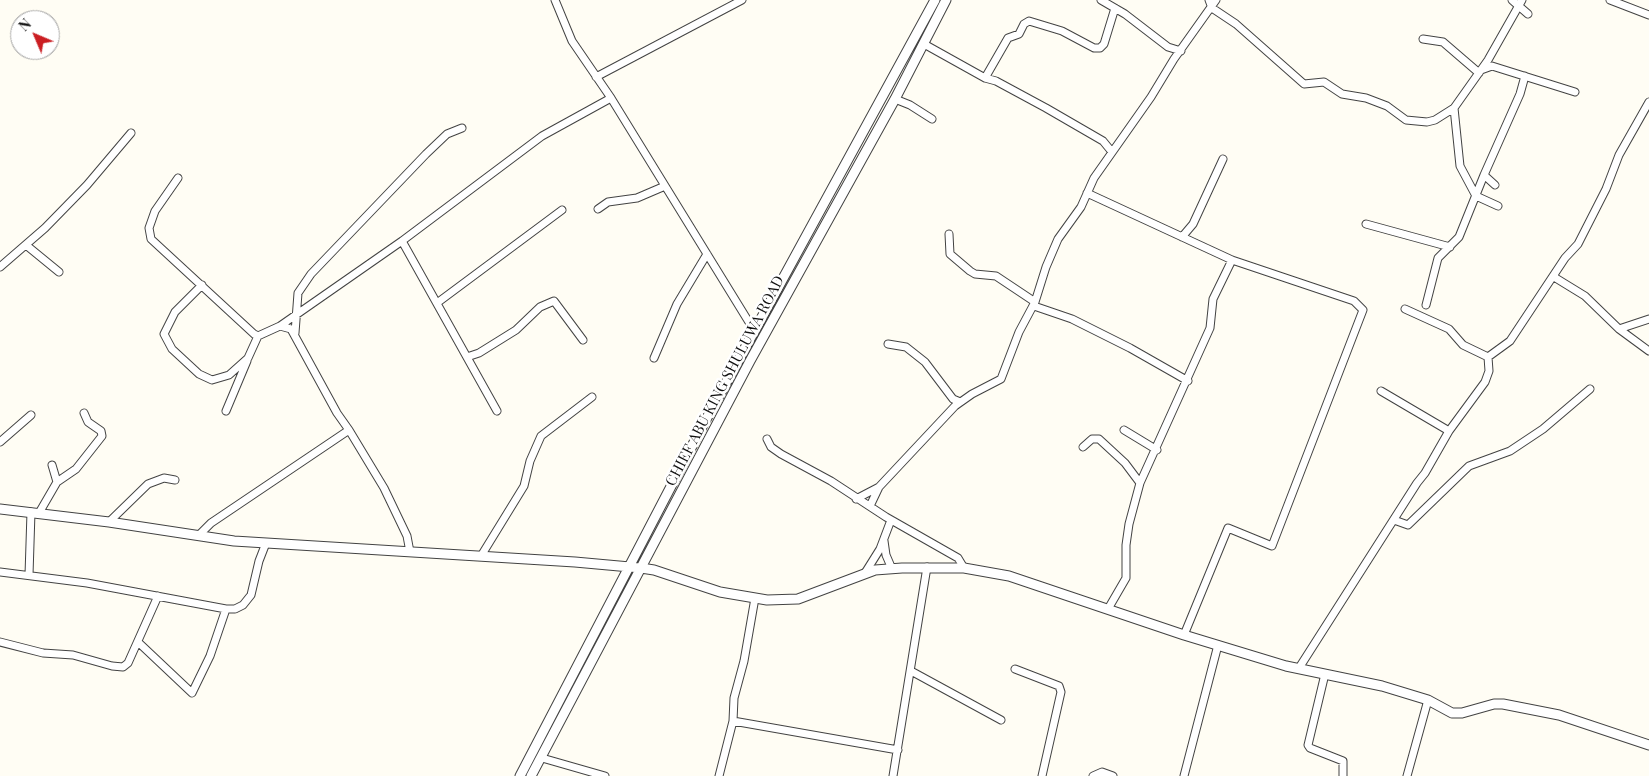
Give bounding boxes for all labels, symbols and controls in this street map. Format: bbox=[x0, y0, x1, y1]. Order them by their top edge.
north arrow bbox=[10, 10, 60, 60]
text: N bbox=[14, 14, 35, 35]
street label: CHIEF ABU KING SHULUWA ROAD bbox=[662, 273, 788, 489]

